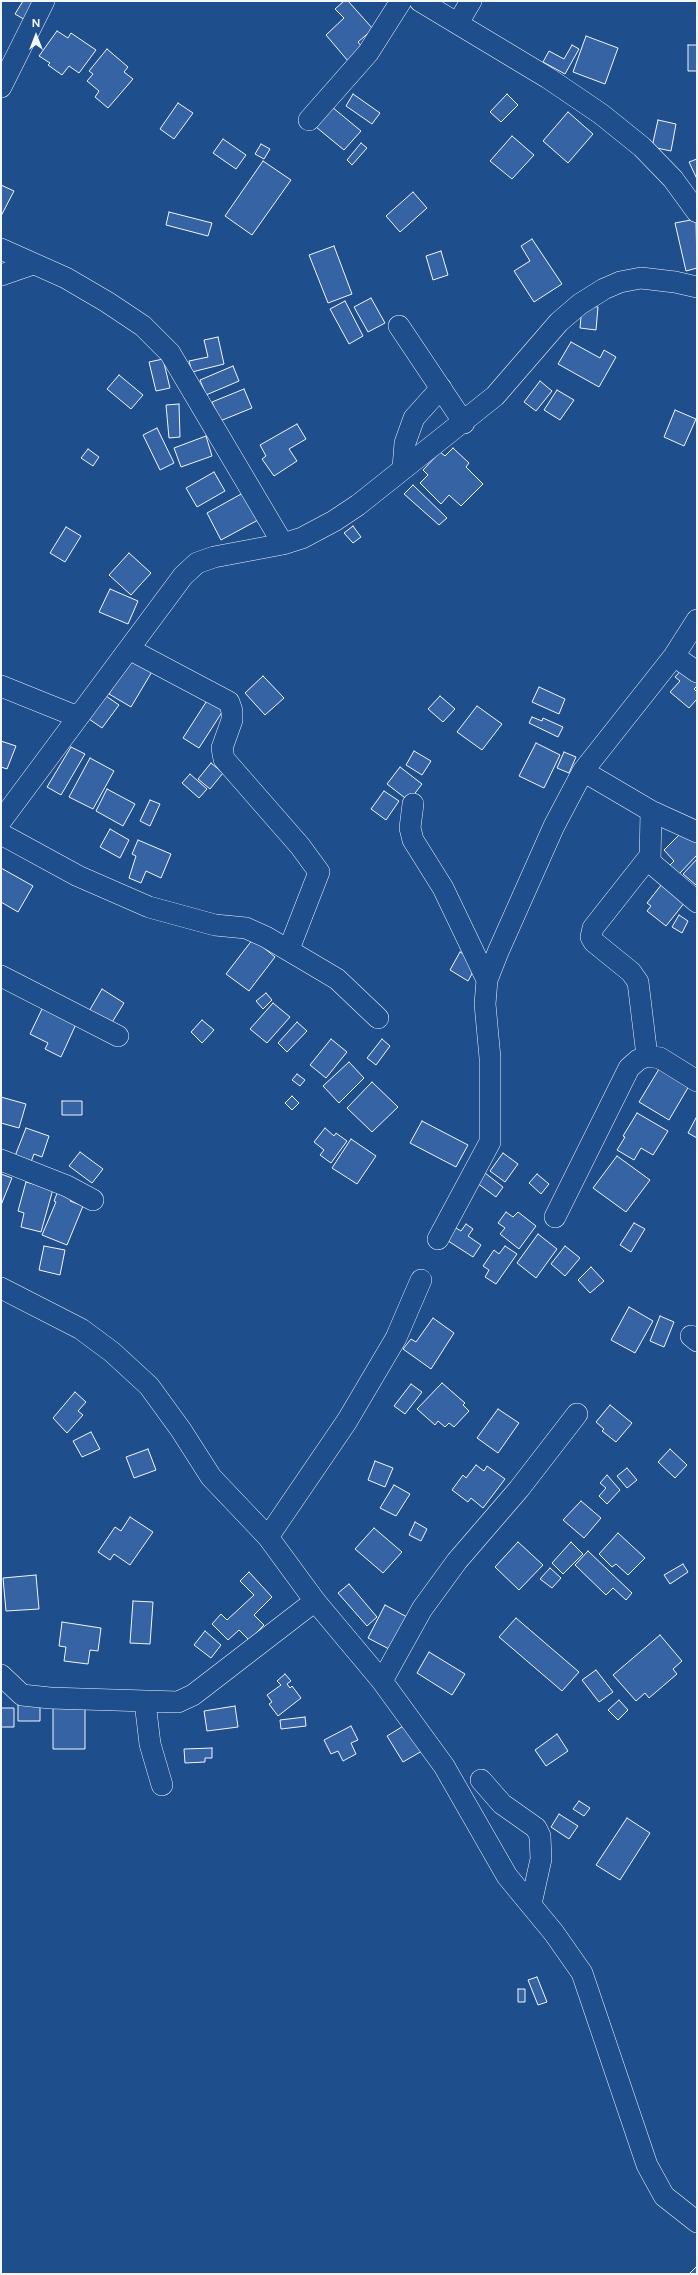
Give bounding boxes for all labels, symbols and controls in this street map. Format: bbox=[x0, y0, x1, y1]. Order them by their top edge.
north arrow bbox=[16, 16, 56, 56]
text: N bbox=[32, 17, 40, 30]

